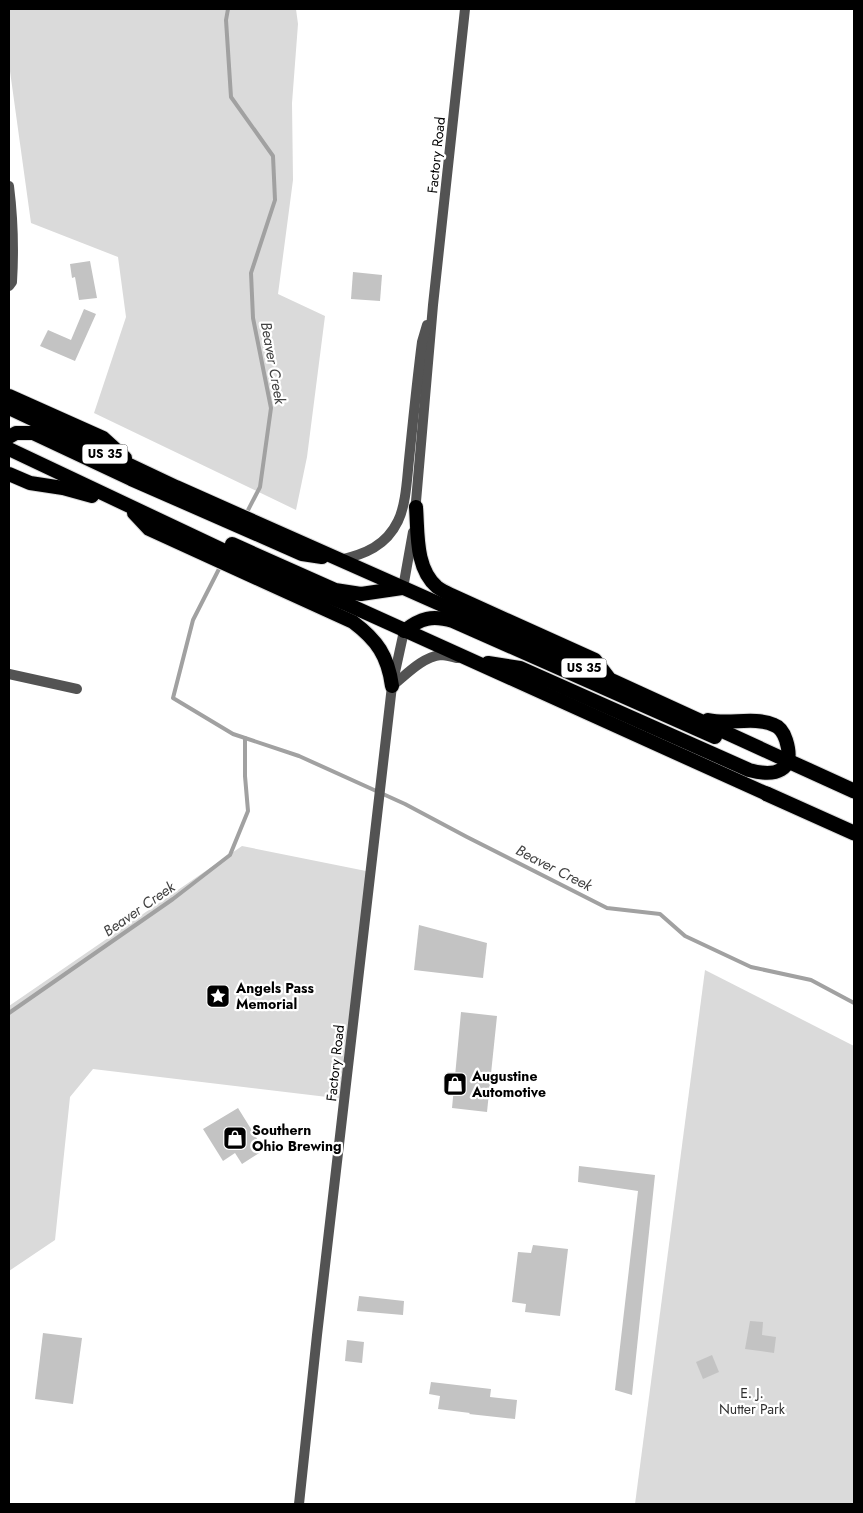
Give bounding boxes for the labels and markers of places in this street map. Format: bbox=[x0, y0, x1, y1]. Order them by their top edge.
place label: Angels Pass Memorial bbox=[235, 978, 314, 1014]
place icon: Angels Pass Memorial bbox=[205, 983, 231, 1009]
place label: Augustine Automotive bbox=[471, 1066, 546, 1102]
shop icon: Augustine Automotive bbox=[442, 1071, 468, 1097]
place label: Southern Ohio Brewing bbox=[252, 1120, 342, 1156]
shop icon: Southern Ohio Brewing bbox=[222, 1125, 248, 1151]

